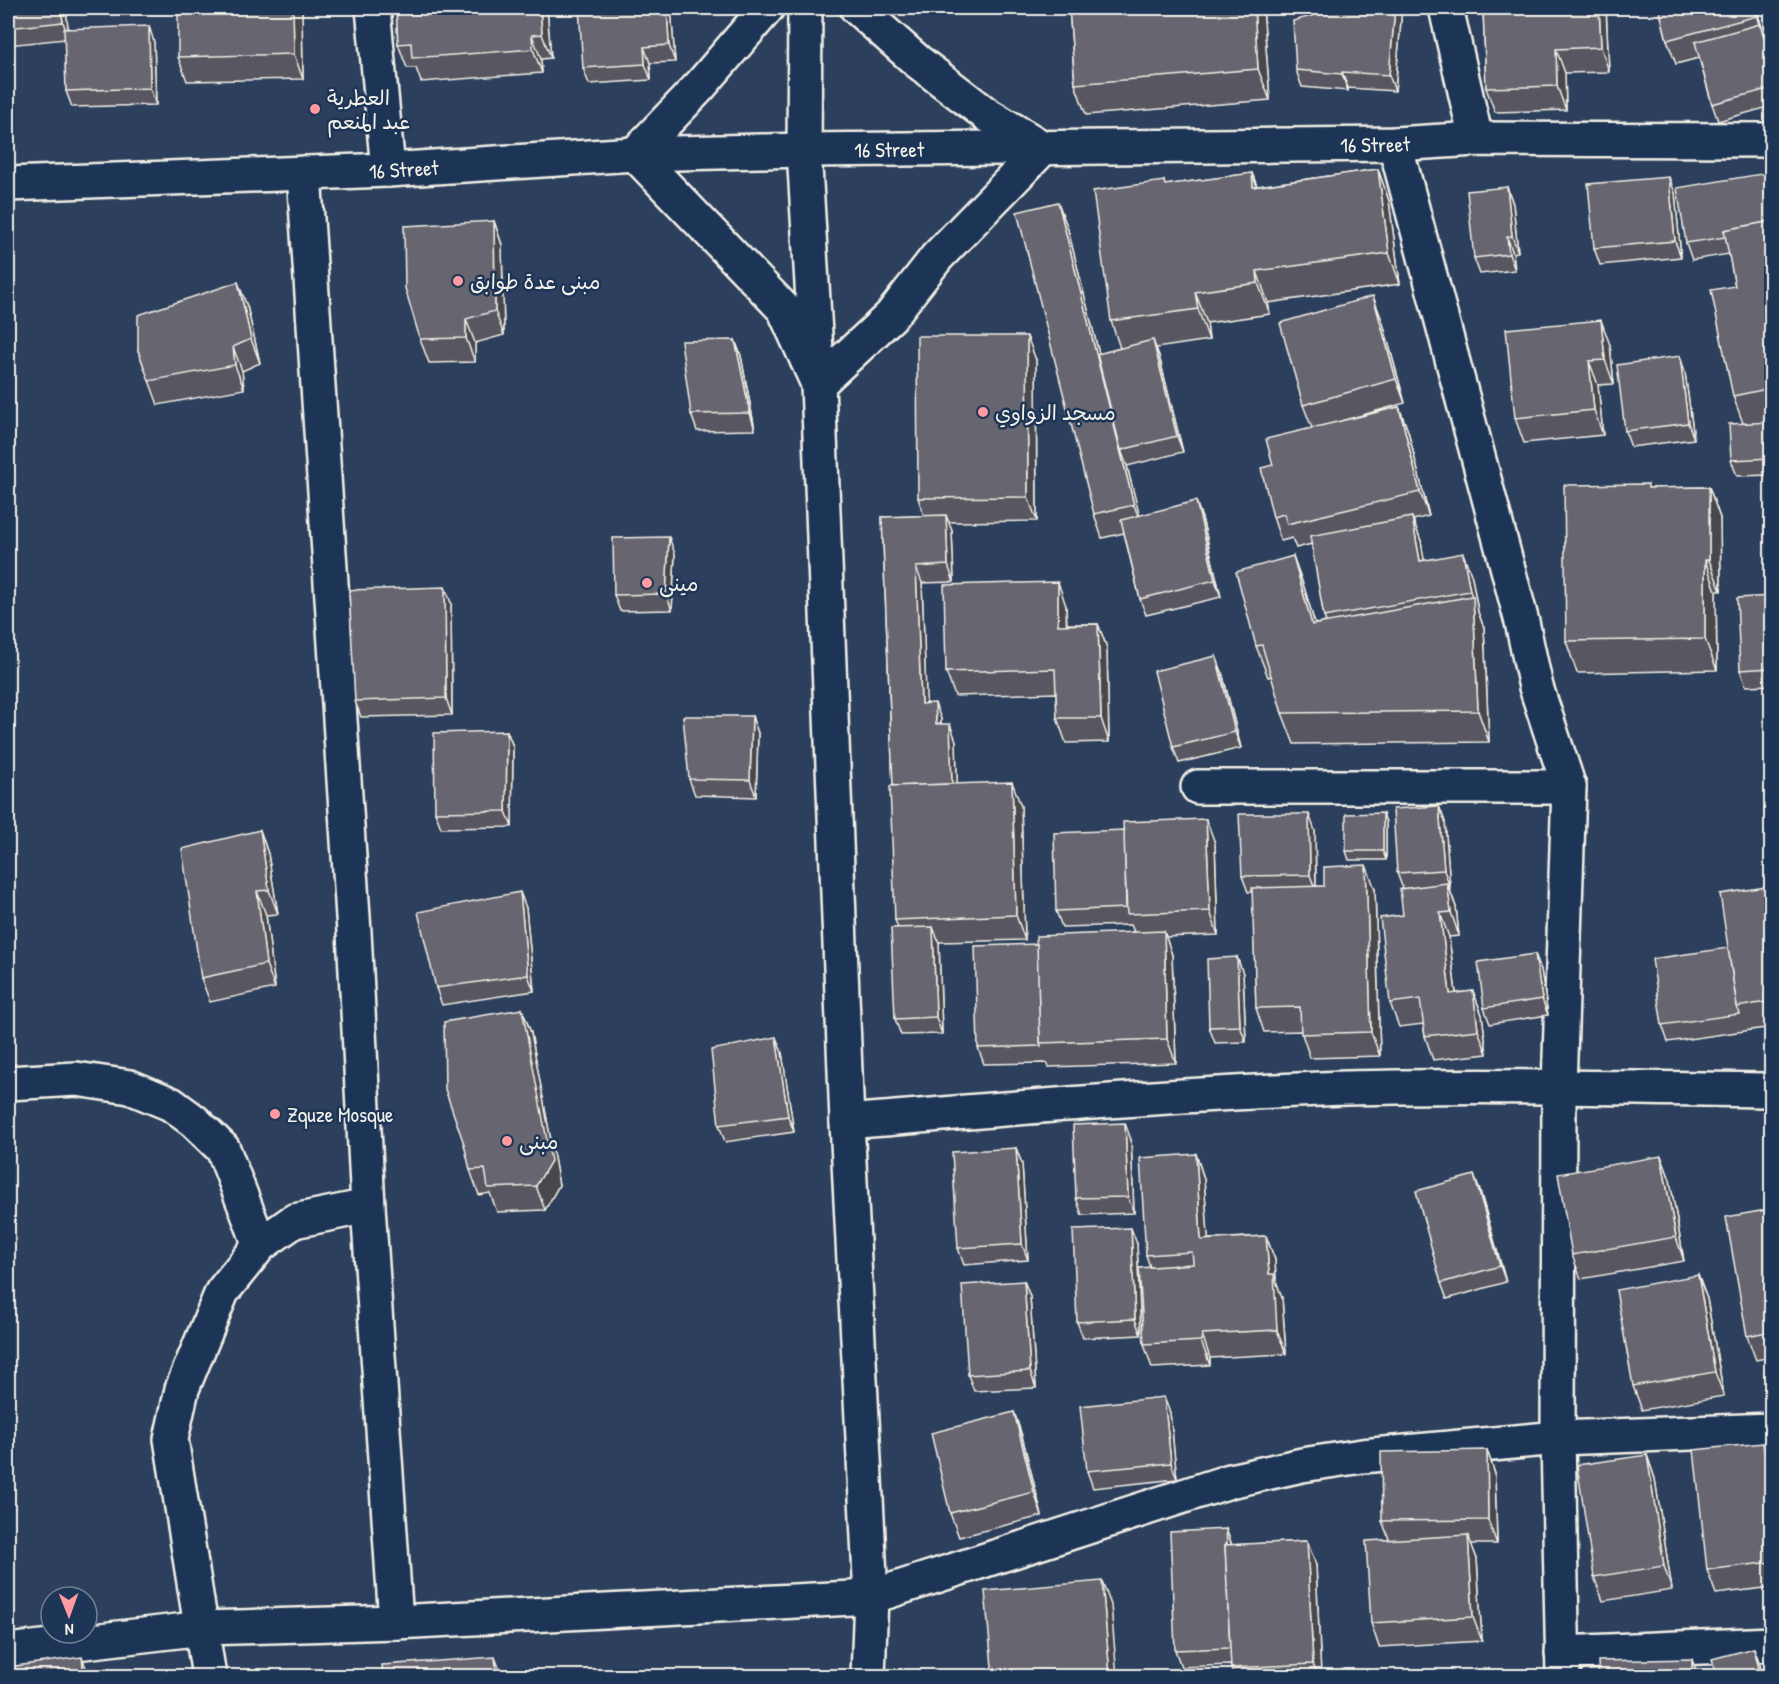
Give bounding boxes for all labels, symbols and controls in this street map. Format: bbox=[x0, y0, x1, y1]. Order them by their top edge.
place label: العطرية عبد المنعم bbox=[327, 83, 410, 138]
marker: العطرية عبد المنعم bbox=[308, 102, 322, 116]
street label: 16 Street bbox=[1340, 129, 1412, 159]
street label: 16 Street bbox=[854, 134, 925, 164]
street label: 16 Street bbox=[368, 152, 440, 185]
place label: مبنى عدة طوابق bbox=[470, 267, 600, 296]
marker: مبنى عدة طوابق bbox=[451, 274, 465, 288]
place label: مسجد الزواوي bbox=[995, 398, 1116, 428]
marker: مسجد الزواوي bbox=[976, 405, 990, 419]
place label: مينى bbox=[659, 569, 698, 598]
marker: مينى bbox=[640, 576, 654, 590]
place label: Zquze Mosque bbox=[287, 1100, 393, 1129]
marker: Zquze Mosque bbox=[268, 1107, 282, 1121]
place label: مبنى bbox=[519, 1127, 558, 1156]
marker: مبنى bbox=[500, 1134, 514, 1148]
north arrow bbox=[39, 1585, 99, 1645]
text: N bbox=[64, 1619, 74, 1641]

